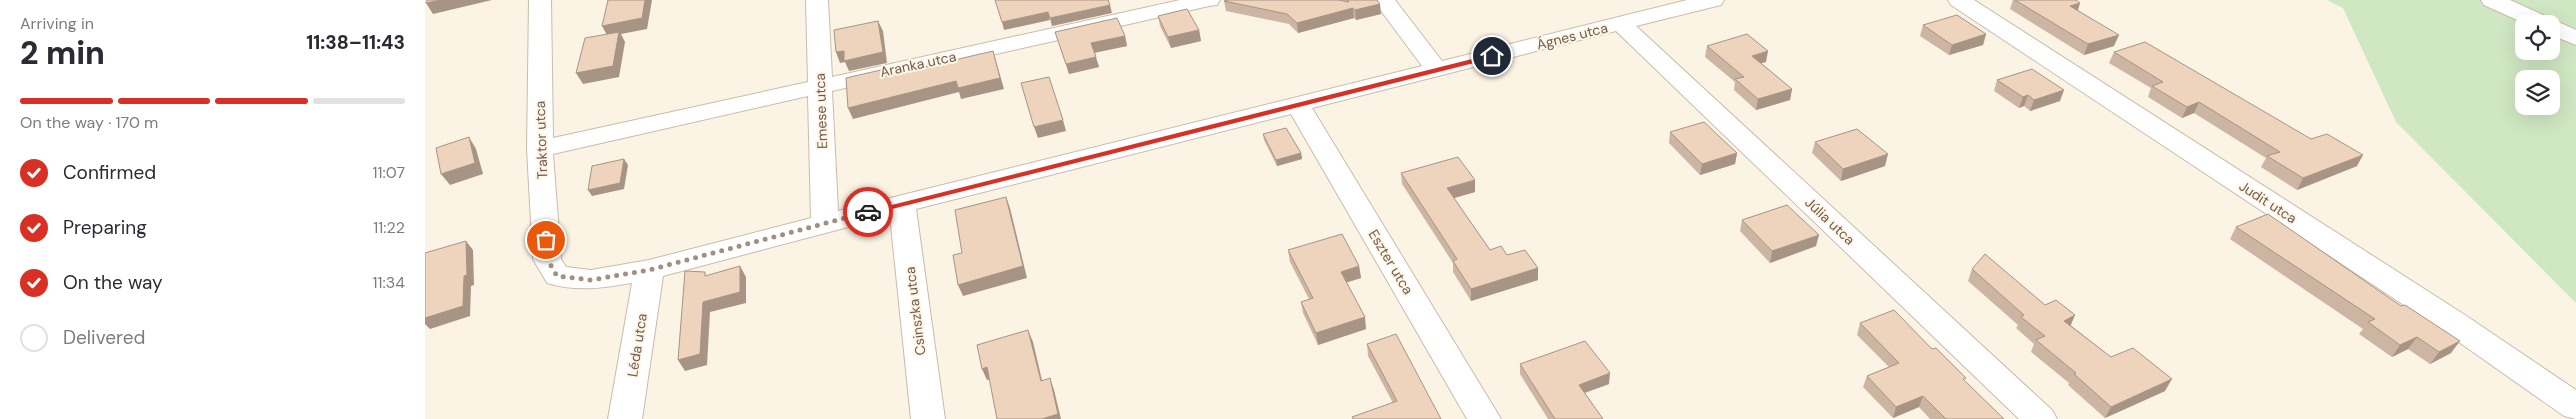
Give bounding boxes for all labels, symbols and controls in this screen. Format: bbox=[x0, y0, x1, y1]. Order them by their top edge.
text: Arriving in bbox=[20, 13, 94, 34]
map controls bbox=[2515, 15, 2560, 115]
button: locate bbox=[2515, 15, 2560, 60]
street label: Ágnes utca bbox=[1535, 18, 1609, 54]
text: 11:38–11:43 bbox=[306, 30, 405, 55]
text: 2 min bbox=[20, 32, 105, 74]
pin bbox=[1471, 35, 1513, 77]
icon: home bbox=[1478, 42, 1506, 70]
street label: Aranka utca bbox=[878, 47, 958, 81]
button: layers bbox=[2515, 70, 2560, 115]
street label: Emese utca bbox=[811, 73, 831, 149]
street label: Traktor utca bbox=[531, 101, 551, 179]
text: On the way · 170 m bbox=[20, 112, 158, 133]
icon: check bbox=[20, 159, 48, 187]
text: Confirmed bbox=[63, 160, 156, 185]
text: 11:07 bbox=[373, 162, 405, 183]
street label: Judit utca bbox=[2236, 177, 2300, 227]
courier bbox=[843, 187, 893, 237]
street label: Júlia utca bbox=[1801, 193, 1859, 249]
icon: car bbox=[854, 198, 882, 226]
icon: check bbox=[20, 214, 48, 242]
text: Preparing bbox=[63, 215, 147, 240]
text: 11:22 bbox=[373, 217, 405, 238]
pin bbox=[525, 219, 567, 261]
icon: bag bbox=[532, 226, 560, 254]
street label: Eszter utca bbox=[1365, 226, 1417, 298]
street label: Csinszka utca bbox=[901, 266, 929, 356]
icon: check bbox=[20, 269, 48, 297]
text: On the way bbox=[63, 270, 163, 295]
text: 11:34 bbox=[373, 272, 405, 293]
street label: Léda utca bbox=[623, 312, 651, 378]
text: Delivered bbox=[63, 325, 145, 350]

